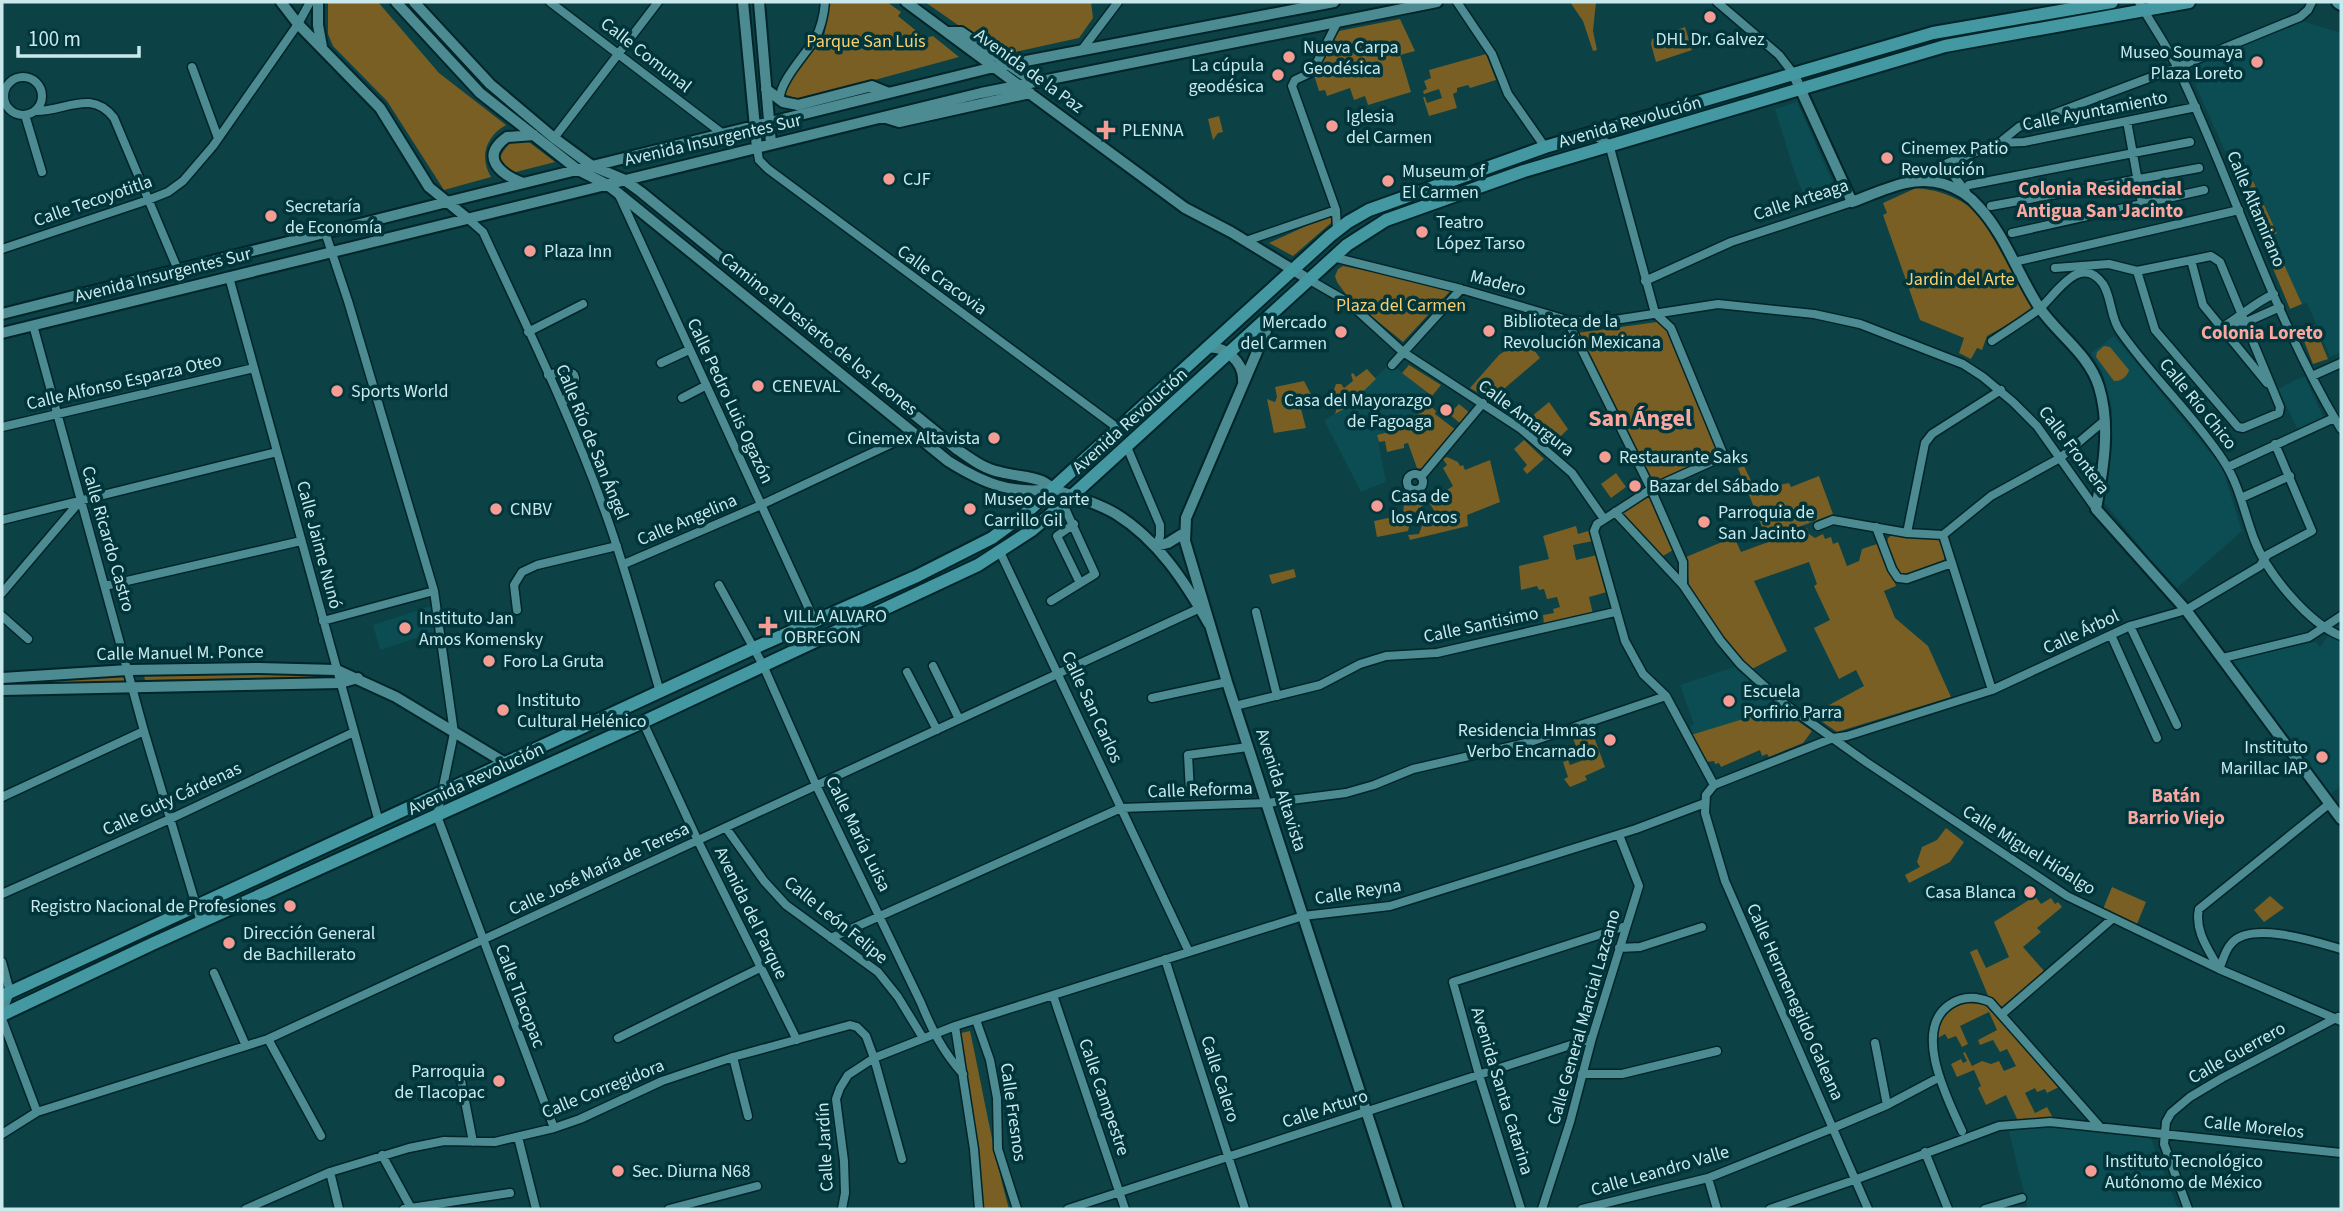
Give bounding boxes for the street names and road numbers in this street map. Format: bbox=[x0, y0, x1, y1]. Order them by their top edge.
street label: Calle Comunal bbox=[595, 11, 697, 99]
street label: Avenida de la Paz bbox=[969, 23, 1089, 119]
street label: Calle Ayuntamiento bbox=[2020, 85, 2170, 137]
street label: Avenida Revolución bbox=[1556, 90, 1704, 154]
street label: Avenida Insurgentes Sur bbox=[622, 107, 805, 173]
street label: Calle Altamirano bbox=[2220, 147, 2292, 271]
street label: Calle Tecoyotitla bbox=[30, 169, 156, 233]
street label: Calle Arteaga bbox=[1750, 173, 1852, 227]
street label: Calle Cracovia bbox=[892, 239, 992, 321]
street label: Avenida Insurgentes Sur bbox=[72, 241, 255, 309]
street label: Camino al Desierto de los Leones bbox=[715, 247, 923, 421]
street label: Madero bbox=[1467, 264, 1529, 302]
street label: Calle Pedro Luis Ogazón bbox=[681, 314, 779, 488]
street label: Calle Alfonso Esparza Oteo bbox=[24, 347, 224, 417]
street label: Calle Río Chico bbox=[2153, 353, 2243, 455]
street label: Calle Río de San Ángel bbox=[549, 360, 635, 524]
street label: Avenida Revolución bbox=[1067, 362, 1193, 480]
street label: Calle Amargura bbox=[1473, 374, 1579, 462]
street label: Calle Frontera bbox=[2032, 401, 2116, 499]
street label: Calle Ricardo Castro bbox=[75, 463, 141, 615]
street label: Calle Jaime Nunó bbox=[290, 478, 348, 612]
street label: Calle Angelina bbox=[633, 488, 741, 552]
street label: Calle Santisimo bbox=[1421, 601, 1541, 649]
street label: Calle Árbol bbox=[2039, 603, 2123, 661]
street label: Calle Manuel M. Ponce bbox=[96, 639, 264, 667]
street label: Calle San Carlos bbox=[1055, 647, 1129, 767]
street label: Avenida Altavista bbox=[1249, 725, 1313, 855]
street label: Avenida Revolución bbox=[404, 736, 548, 822]
street label: Calle Guty Cárdenas bbox=[98, 756, 246, 842]
street label: Calle María Luisa bbox=[819, 772, 897, 896]
street label: Calle Reforma bbox=[1147, 776, 1253, 804]
street label: Calle Miguel Hidalgo bbox=[1958, 799, 2100, 901]
street label: Calle José María de Teresa bbox=[505, 816, 693, 922]
street label: Avenida del Parque bbox=[708, 843, 794, 983]
street label: Calle León Felipe bbox=[779, 870, 893, 970]
street label: Calle Reyna bbox=[1313, 873, 1403, 911]
street label: Calle Hermenegildo Galeana bbox=[1740, 899, 1850, 1105]
street label: Calle General Marcial Lazcano bbox=[1541, 906, 1627, 1128]
street label: Calle Tlacopac bbox=[489, 941, 551, 1051]
street label: Avenida Santa Catarina bbox=[1465, 1004, 1539, 1178]
street label: Calle Guerrero bbox=[2184, 1016, 2290, 1090]
street label: Calle Calero bbox=[1194, 1032, 1246, 1126]
street label: Calle Campestre bbox=[1072, 1035, 1136, 1159]
street label: Calle Corregidora bbox=[538, 1053, 668, 1125]
street label: Calle Fresnos bbox=[994, 1061, 1032, 1163]
street label: Calle Arturo bbox=[1279, 1083, 1371, 1135]
street label: Calle Jardín bbox=[810, 1102, 840, 1192]
street label: Calle Morelos bbox=[2203, 1109, 2305, 1145]
street label: Calle Leandro Valle bbox=[1588, 1139, 1732, 1203]

